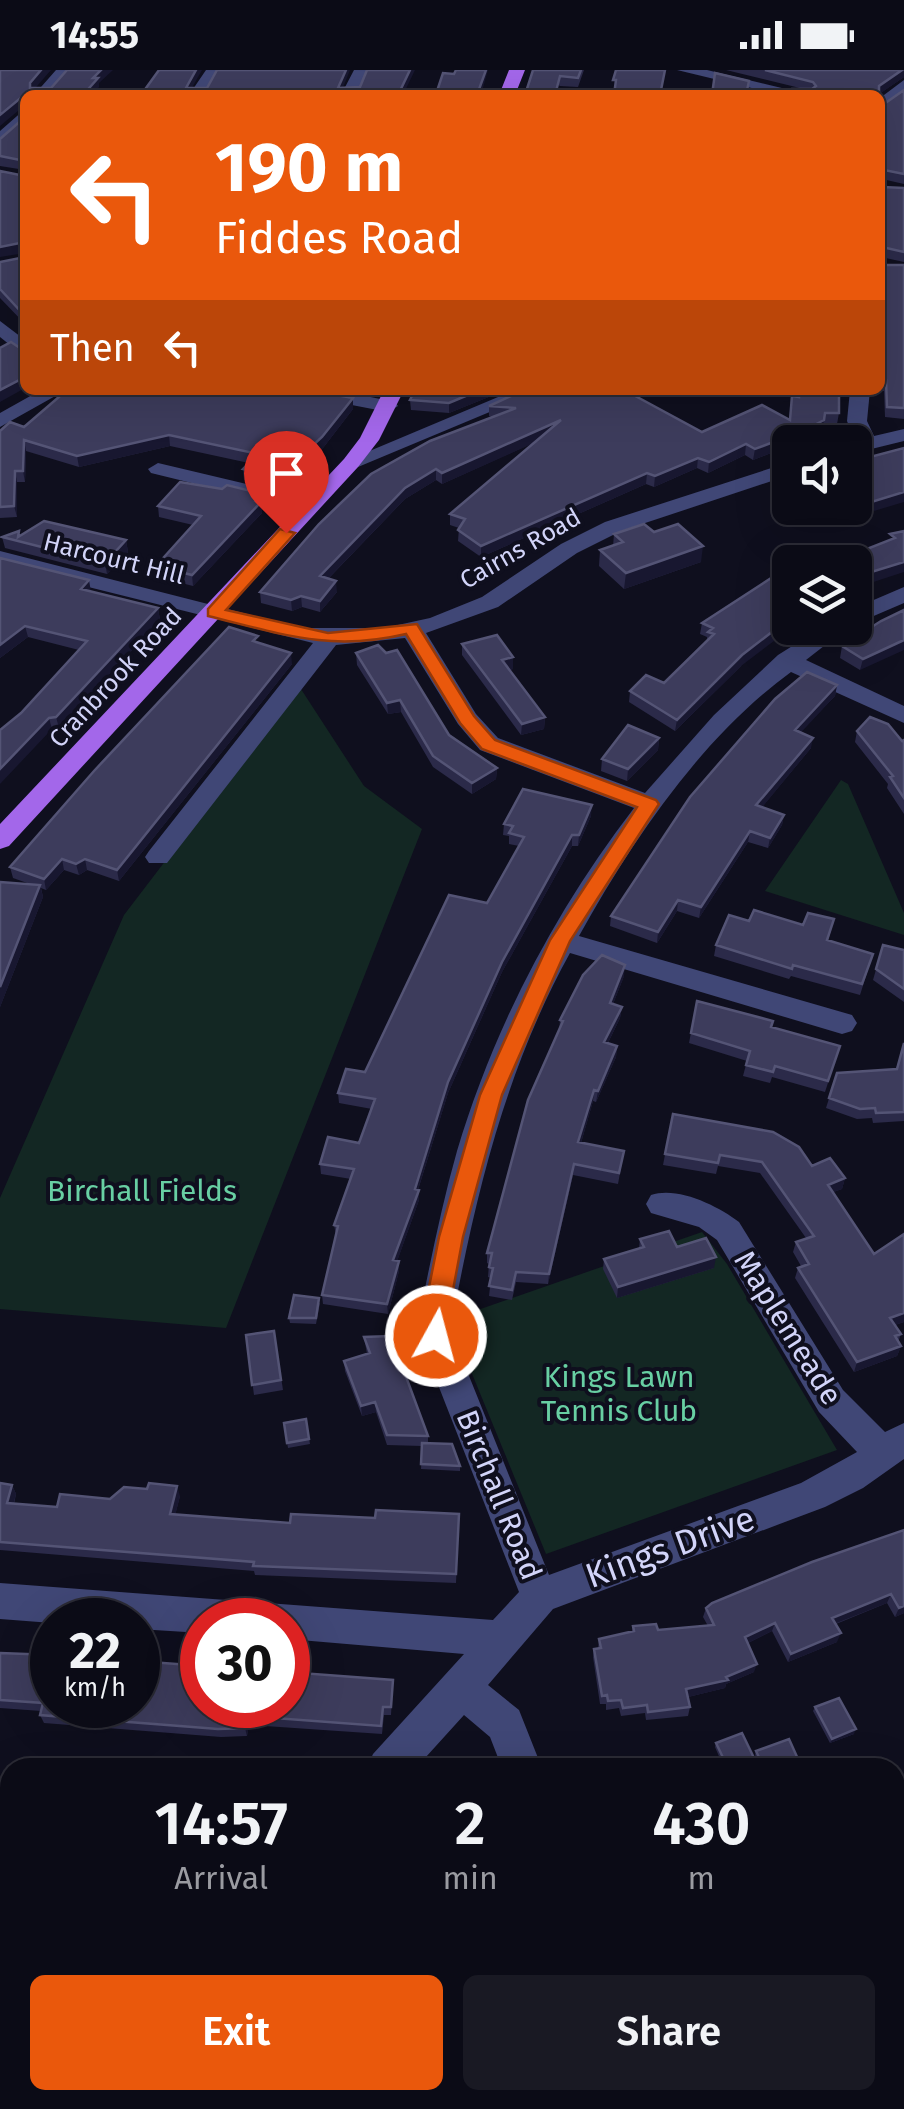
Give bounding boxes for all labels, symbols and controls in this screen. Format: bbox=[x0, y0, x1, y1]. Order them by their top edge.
text: 14:55 bbox=[50, 12, 139, 58]
text: 190 m bbox=[215, 126, 403, 210]
icon: left bbox=[50, 130, 180, 260]
text: Fiddes Road bbox=[215, 211, 463, 265]
icon: left bbox=[155, 320, 210, 375]
text: Then bbox=[50, 325, 135, 371]
map controls bbox=[772, 425, 872, 645]
button: sound bbox=[772, 425, 872, 525]
pin bbox=[244, 431, 329, 534]
icon: arrive bbox=[259, 446, 314, 501]
street label: Cairns Road bbox=[455, 502, 586, 596]
street label: Harcourt Hill bbox=[40, 527, 187, 591]
button: layers bbox=[772, 545, 872, 645]
street label: Cranbrook Road bbox=[43, 601, 188, 754]
park label: Birchall Fields bbox=[47, 1173, 237, 1209]
street label: Maplemeade bbox=[726, 1244, 850, 1412]
position arrow bbox=[384, 1284, 488, 1388]
park label: Kings Lawn Tennis Club bbox=[541, 1359, 697, 1429]
street label: Birchall Road bbox=[449, 1405, 549, 1585]
street label: Kings Drive bbox=[580, 1497, 760, 1597]
speed limit sign: 30 bbox=[180, 1598, 310, 1728]
text: 22 bbox=[69, 1621, 121, 1681]
text: km/h bbox=[64, 1673, 126, 1703]
text: 14:57 bbox=[155, 1788, 288, 1860]
text: 2 bbox=[455, 1788, 485, 1860]
text: 430 bbox=[652, 1788, 750, 1860]
text: Arrival bbox=[174, 1859, 268, 1897]
text: min bbox=[442, 1859, 498, 1897]
text: m bbox=[688, 1859, 715, 1897]
button: Exit bbox=[30, 1975, 443, 2090]
button: Share bbox=[463, 1975, 875, 2090]

